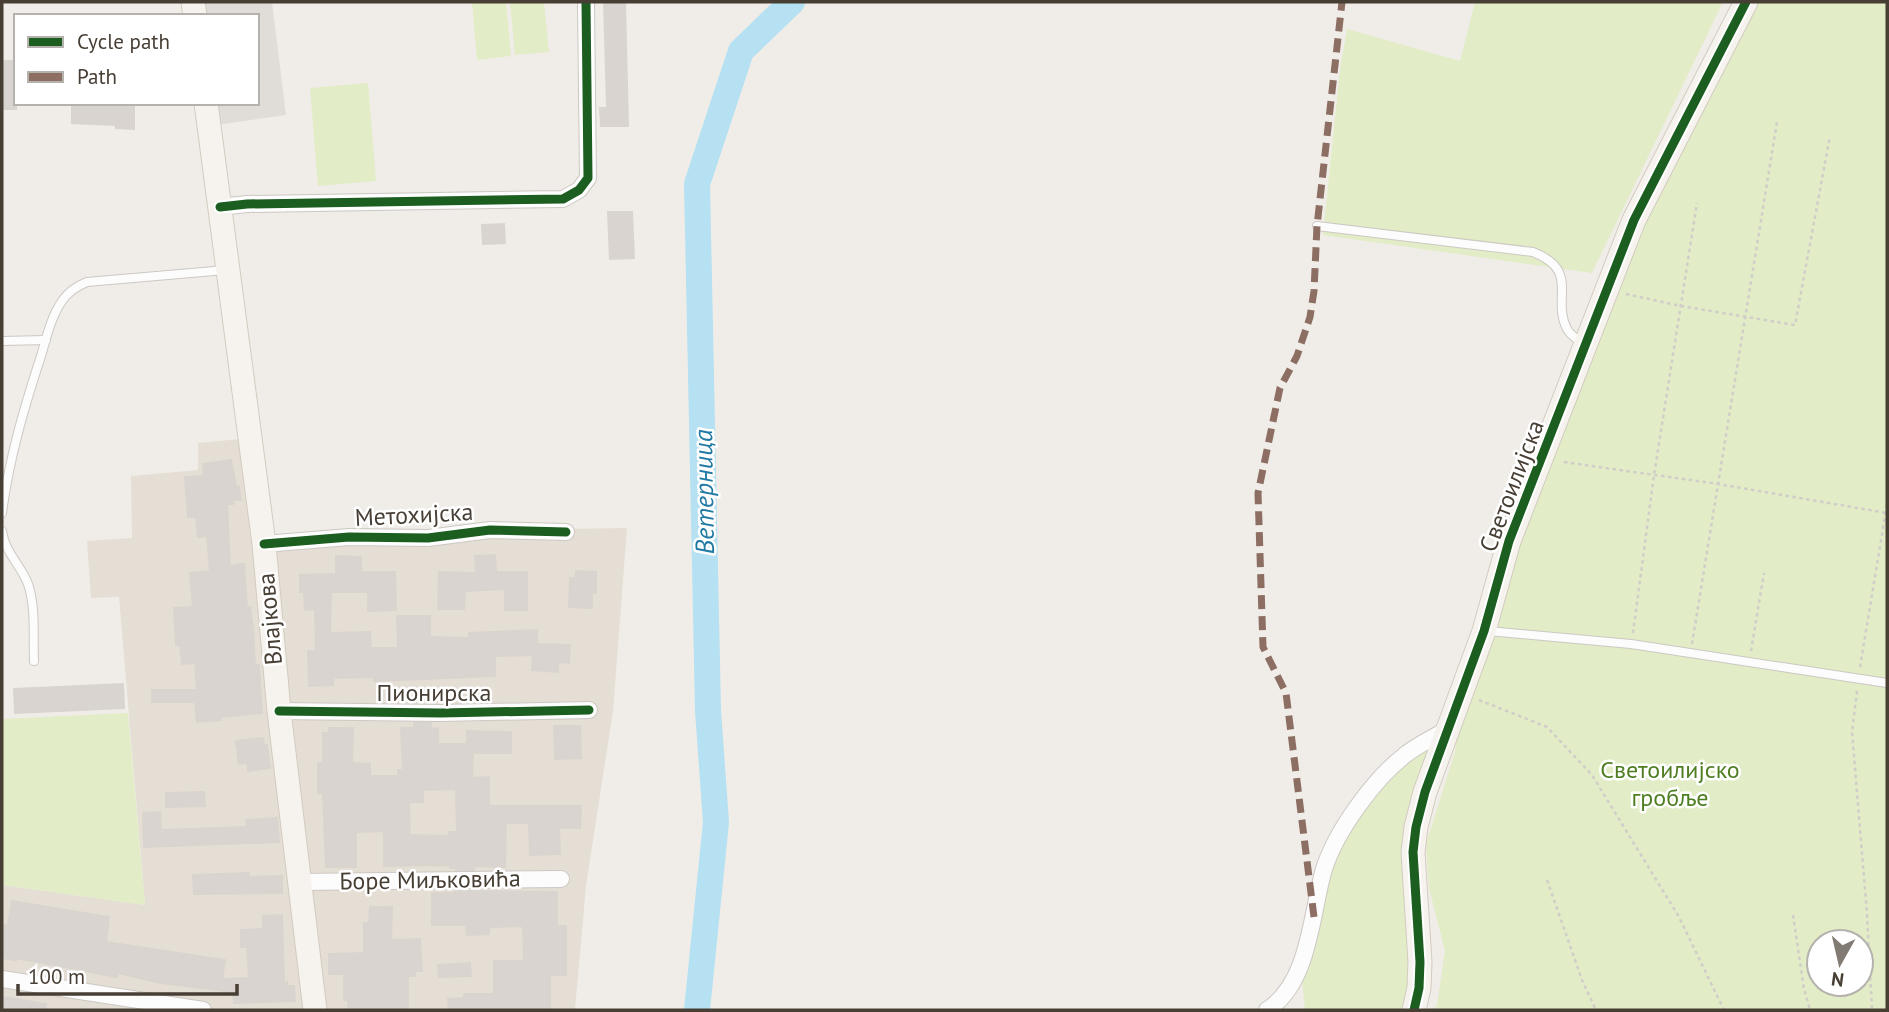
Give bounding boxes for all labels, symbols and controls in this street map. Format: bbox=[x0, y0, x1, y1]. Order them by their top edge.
legend bbox=[14, 14, 259, 105]
text: Cycle path bbox=[77, 28, 170, 55]
text: Path bbox=[77, 63, 117, 90]
street label: Светоилијска bbox=[1472, 415, 1551, 556]
water label: Ветерница bbox=[686, 429, 721, 555]
street label: Метохијска bbox=[354, 496, 474, 533]
street label: Влајкова bbox=[250, 572, 289, 666]
street label: Пионирска bbox=[376, 677, 492, 708]
park label: Светоилијско гробље bbox=[1600, 754, 1740, 813]
street label: Боре Миљковића bbox=[339, 862, 521, 897]
north arrow bbox=[1805, 928, 1875, 998]
scale bar bbox=[18, 953, 236, 997]
text: 100 m bbox=[28, 963, 85, 990]
text: N bbox=[1830, 967, 1845, 993]

